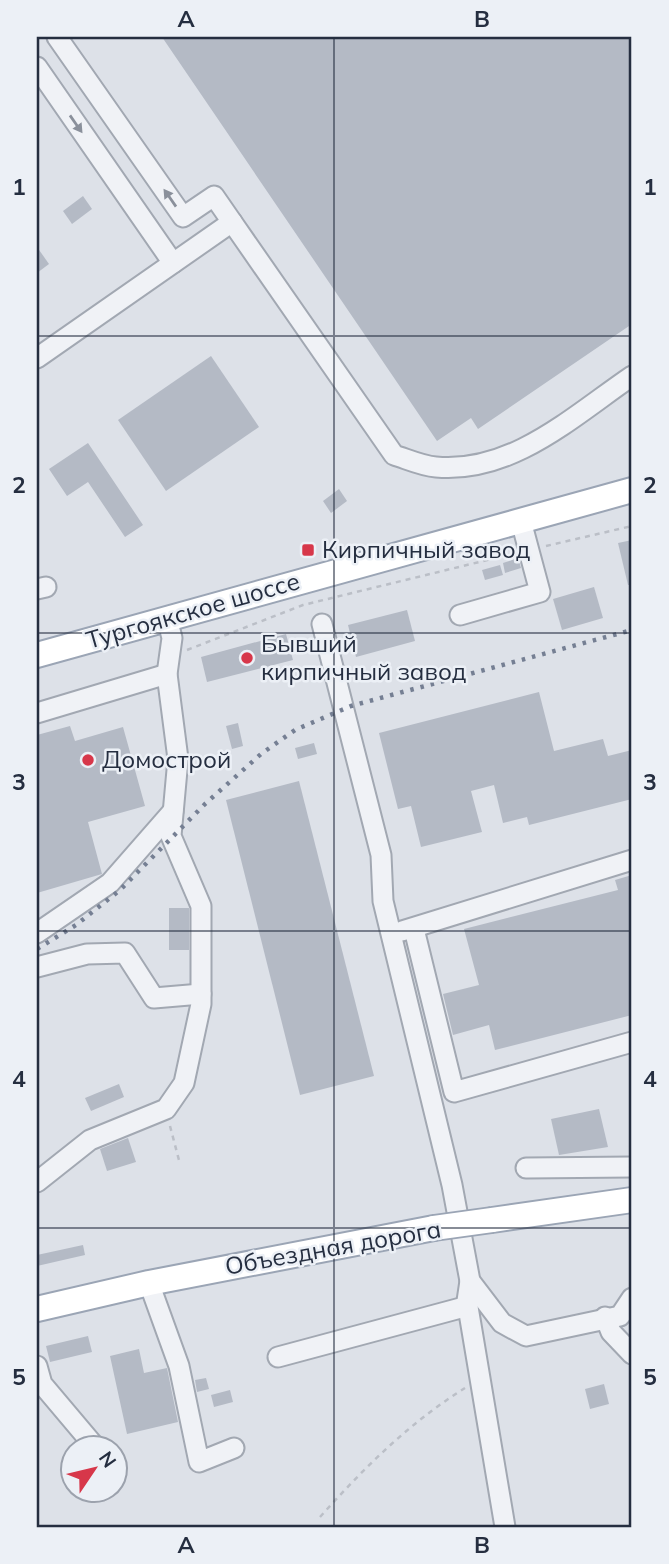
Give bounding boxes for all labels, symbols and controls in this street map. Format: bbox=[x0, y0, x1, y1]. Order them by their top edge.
text: A bbox=[177, 4, 195, 33]
text: B bbox=[474, 4, 490, 33]
one-way arrow bbox=[69, 114, 82, 133]
text: 1 bbox=[12, 172, 26, 201]
text: 1 bbox=[643, 172, 657, 201]
one-way arrow bbox=[163, 189, 177, 207]
text: 2 bbox=[12, 470, 26, 499]
text: 2 bbox=[643, 470, 657, 499]
place label: Кирпичный завод bbox=[322, 534, 530, 564]
marker: Кирпичный завод bbox=[300, 542, 316, 558]
street label: Тургоякское шоссе bbox=[82, 565, 303, 655]
place label: Бывший кирпичный завод bbox=[261, 628, 466, 686]
marker: Бывший кирпичный завод bbox=[239, 650, 255, 666]
place label: Домострой bbox=[102, 744, 231, 774]
marker: Домострой bbox=[80, 752, 96, 768]
text: 3 bbox=[12, 767, 26, 796]
text: 3 bbox=[643, 767, 657, 796]
text: 4 bbox=[12, 1064, 26, 1093]
text: 4 bbox=[643, 1064, 657, 1093]
street label: Объездная дорога bbox=[222, 1213, 443, 1281]
text: 5 bbox=[12, 1362, 26, 1391]
text: 5 bbox=[643, 1362, 657, 1391]
north arrow bbox=[60, 1434, 130, 1504]
text: N bbox=[94, 1446, 122, 1472]
text: A bbox=[177, 1530, 195, 1559]
text: B bbox=[474, 1530, 490, 1559]

